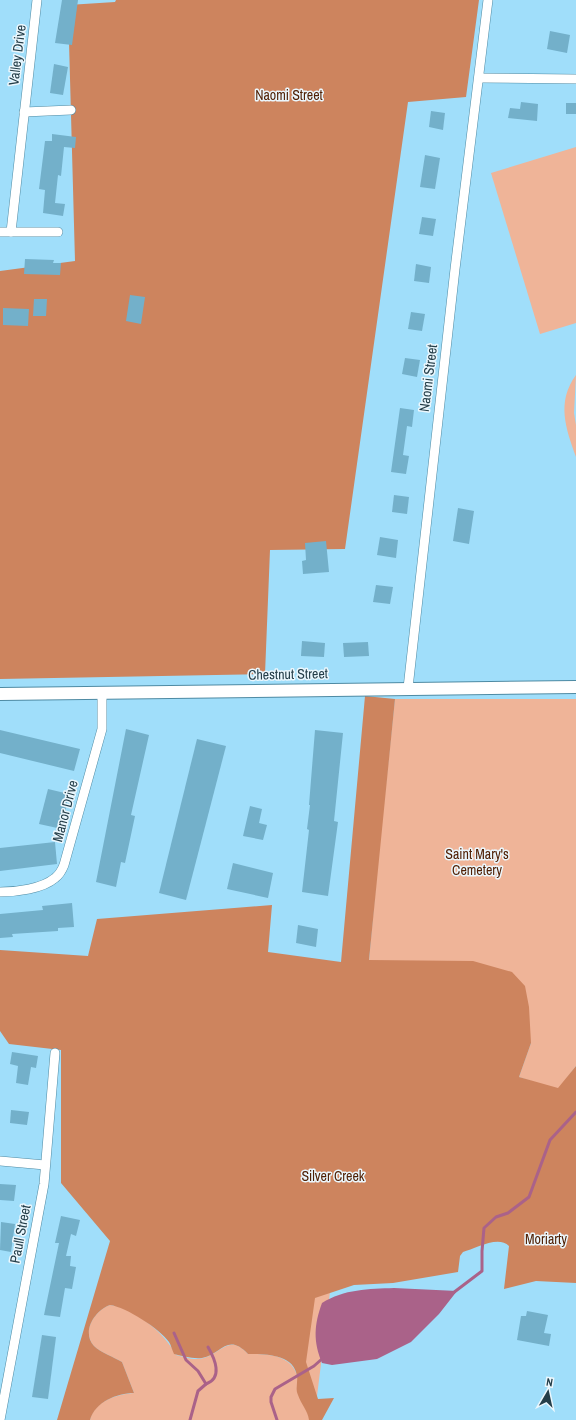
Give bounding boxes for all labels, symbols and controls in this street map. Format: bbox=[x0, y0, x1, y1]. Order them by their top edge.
street label: Valley Drive bbox=[4, 24, 30, 86]
park label: Naomi Street bbox=[255, 86, 323, 104]
street label: Naomi Street bbox=[415, 343, 441, 413]
street label: Chestnut Street bbox=[248, 664, 328, 684]
street label: Manor Drive bbox=[48, 778, 82, 844]
park label: Saint Mary's Cemetery bbox=[445, 845, 509, 879]
park label: Silver Creek bbox=[301, 1167, 365, 1185]
street label: Paull Street bbox=[6, 1203, 34, 1265]
park label: Moriarty bbox=[525, 1230, 567, 1248]
north arrow bbox=[528, 1372, 568, 1412]
text: N bbox=[545, 1375, 554, 1390]

